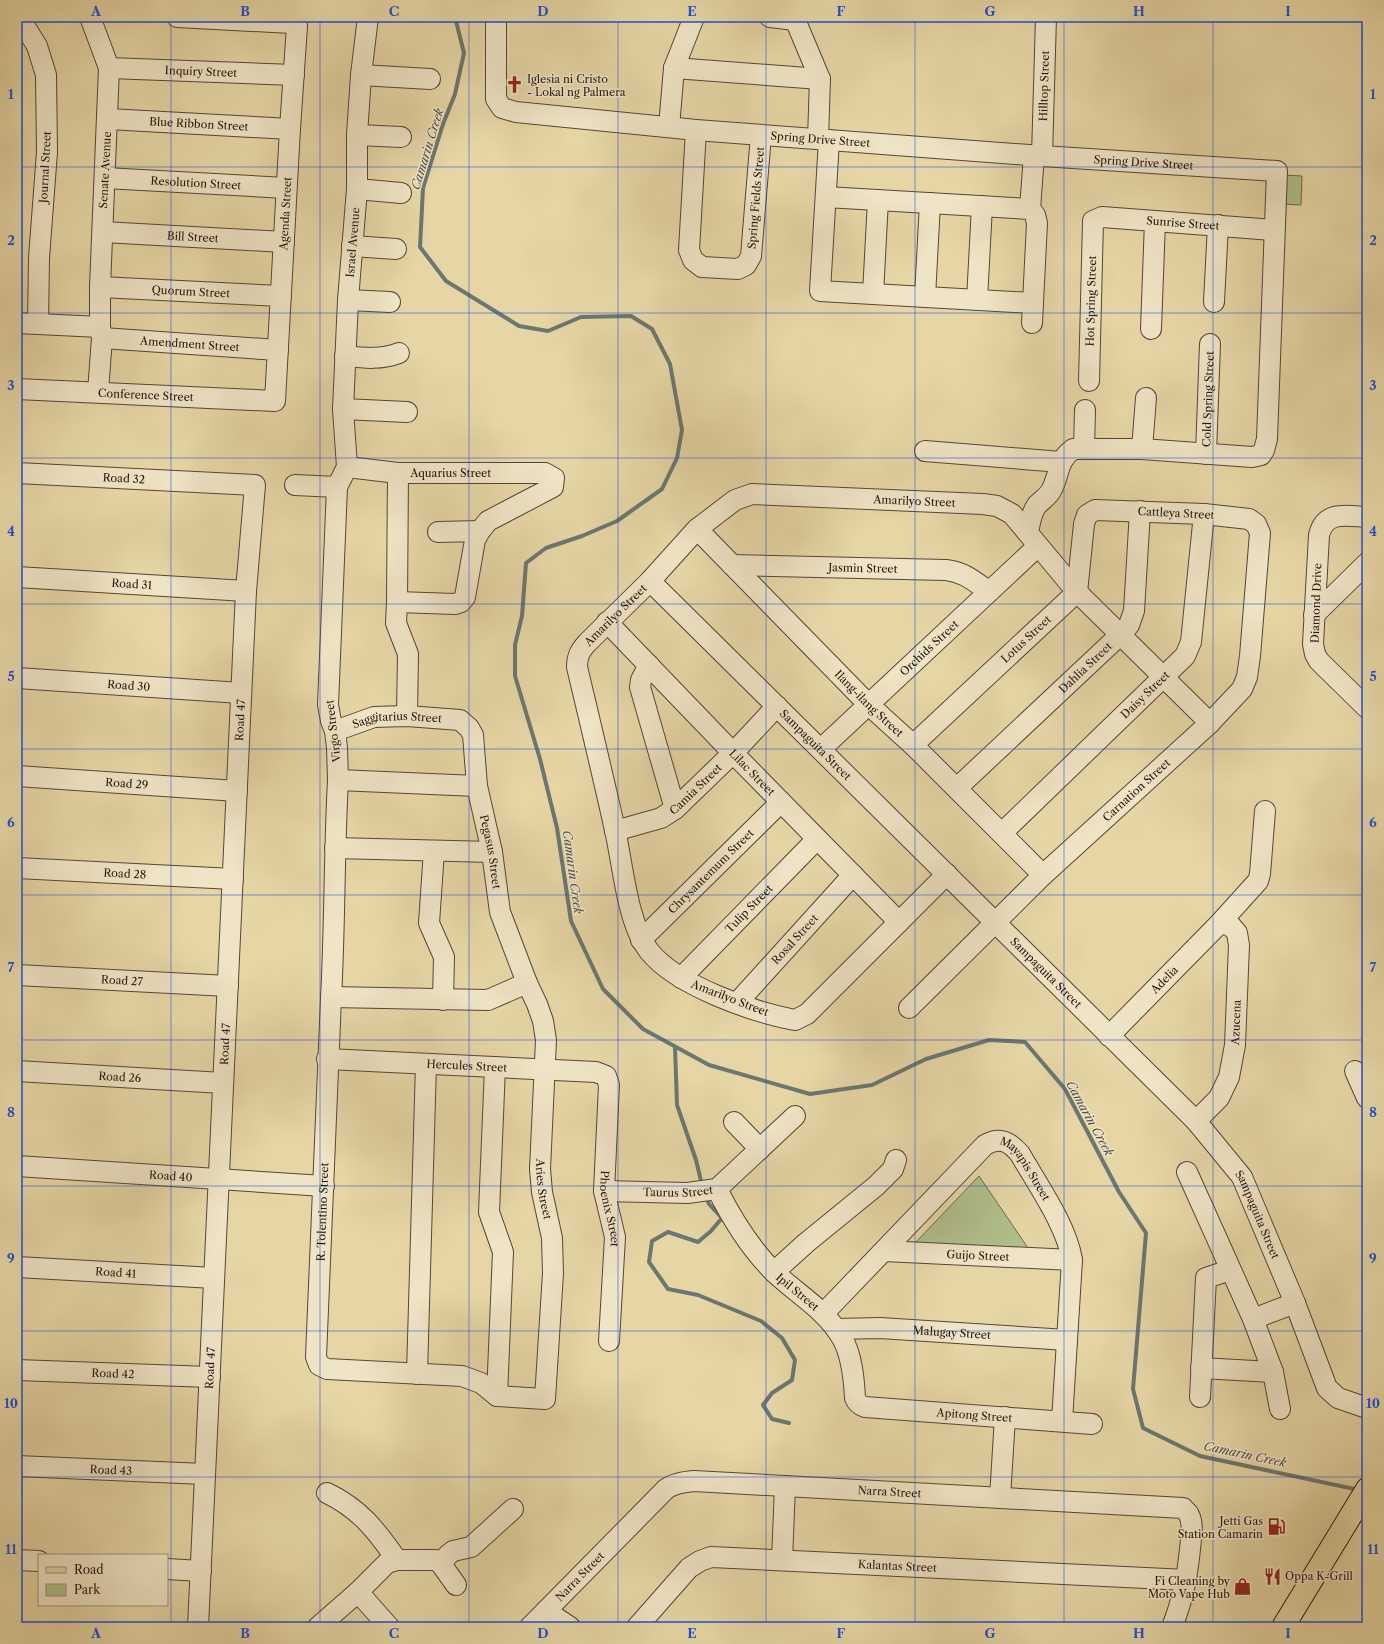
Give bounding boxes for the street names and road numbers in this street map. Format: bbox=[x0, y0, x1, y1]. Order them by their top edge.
street label: Hilltop Street bbox=[1036, 50, 1052, 122]
street label: Inquiry Street bbox=[164, 63, 237, 80]
street label: Blue Ribbon Street bbox=[149, 114, 249, 134]
street label: Spring Drive Street bbox=[770, 129, 871, 150]
street label: Journal Street bbox=[36, 131, 54, 205]
street label: Senate Avenue bbox=[96, 131, 114, 209]
street label: Spring Fields Street bbox=[745, 146, 767, 250]
street label: Spring Drive Street bbox=[1093, 152, 1194, 173]
street label: Resolution Street bbox=[150, 174, 242, 193]
street label: Agenda Street bbox=[276, 176, 294, 252]
street label: Israel Avenue bbox=[343, 207, 362, 278]
street label: Sunrise Street bbox=[1146, 213, 1220, 233]
street label: Bill Street bbox=[167, 229, 219, 245]
street label: Hot Spring Street bbox=[1083, 255, 1099, 347]
street label: Quorum Street bbox=[151, 283, 231, 300]
street label: Amendment Street bbox=[139, 334, 240, 354]
street label: Cold Spring Street bbox=[1199, 351, 1217, 447]
street label: Conference Street bbox=[98, 386, 194, 404]
street label: Aquarius Street bbox=[409, 466, 491, 480]
street label: Road 32 bbox=[102, 470, 145, 486]
street label: Amarilyo Street bbox=[872, 492, 956, 510]
street label: Cattleya Street bbox=[1137, 504, 1215, 522]
street label: Jasmin Street bbox=[826, 560, 898, 576]
street label: Diamond Drive bbox=[1308, 563, 1324, 643]
street label: Road 31 bbox=[111, 576, 153, 592]
street label: Amarilyo Street bbox=[581, 581, 650, 650]
street label: Lotus Street bbox=[998, 612, 1054, 666]
street label: Orchids Street bbox=[897, 617, 961, 679]
street label: Dahlia Street bbox=[1056, 639, 1115, 696]
street label: Ilang-ilang Street bbox=[832, 667, 906, 740]
street label: Daisy Street bbox=[1118, 668, 1173, 721]
street label: Road 30 bbox=[107, 677, 151, 694]
street label: Road 47 bbox=[232, 698, 248, 741]
street label: Virgo Street bbox=[322, 699, 344, 764]
street label: Sampaguita Street bbox=[777, 707, 854, 783]
street label: Saggitarius Street bbox=[350, 709, 442, 731]
street label: Lilac Street bbox=[726, 746, 778, 799]
street label: Carnation Street bbox=[1100, 756, 1173, 824]
street label: Camia Street bbox=[667, 761, 725, 818]
street label: Road 29 bbox=[105, 775, 149, 792]
street label: Pegasus Street bbox=[477, 813, 504, 890]
street label: Chrysantemum Street bbox=[665, 826, 757, 917]
street label: Road 28 bbox=[103, 865, 147, 882]
street label: Tulip Street bbox=[722, 881, 776, 936]
street label: Rosal Street bbox=[768, 911, 821, 967]
street label: Sampaguita Street bbox=[1007, 934, 1085, 1011]
street label: Adelia bbox=[1147, 963, 1181, 997]
street label: Road 27 bbox=[101, 972, 144, 989]
street label: Amarilyo Street bbox=[688, 976, 771, 1019]
street label: Azucena bbox=[1228, 999, 1244, 1046]
street label: Road 47 bbox=[217, 1022, 233, 1065]
street label: Hercules Street bbox=[426, 1057, 508, 1075]
street label: Road 26 bbox=[98, 1069, 142, 1085]
street label: Mayapis Street bbox=[998, 1134, 1053, 1203]
street label: Aries Street bbox=[533, 1157, 555, 1221]
street label: R. Tolentino Street bbox=[313, 1162, 331, 1262]
street label: Sampaguita Street bbox=[1232, 1167, 1283, 1261]
street label: Road 40 bbox=[149, 1168, 193, 1184]
street label: Phoenix Street bbox=[597, 1170, 622, 1247]
street label: Taurus Street bbox=[643, 1183, 714, 1200]
street label: Guijo Street bbox=[946, 1247, 1010, 1264]
street label: Road 41 bbox=[95, 1264, 137, 1281]
street label: Ipil Street bbox=[773, 1270, 822, 1314]
street label: Malugay Street bbox=[912, 1323, 991, 1342]
street label: Road 47 bbox=[202, 1346, 218, 1389]
street label: Road 42 bbox=[91, 1366, 135, 1381]
street label: Apitong Street bbox=[935, 1405, 1013, 1425]
street label: Road 43 bbox=[89, 1462, 132, 1478]
street label: Narra Street bbox=[857, 1483, 922, 1501]
street label: Narra Street bbox=[552, 1549, 607, 1604]
street label: Kalantas Street bbox=[858, 1557, 937, 1575]

